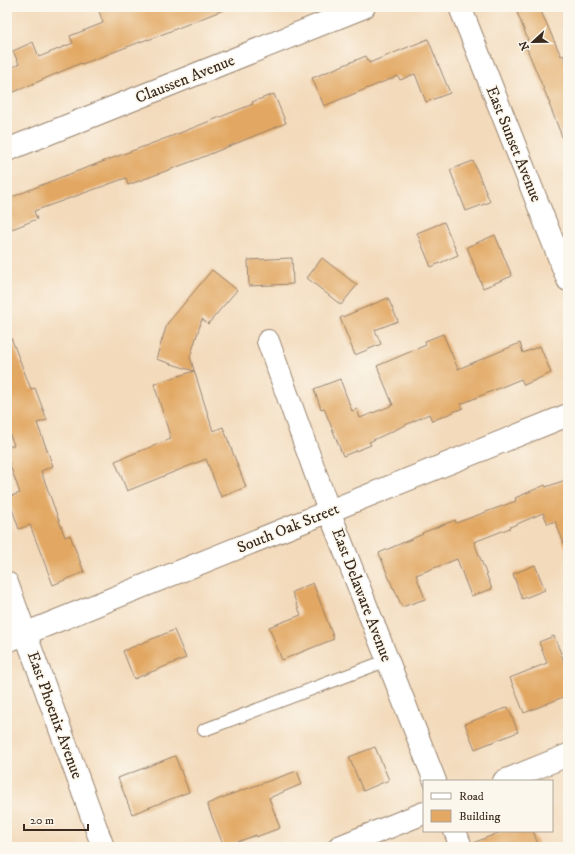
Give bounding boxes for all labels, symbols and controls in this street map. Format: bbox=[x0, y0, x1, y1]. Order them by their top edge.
north arrow bbox=[513, 22, 553, 62]
text: N bbox=[516, 39, 533, 52]
street label: Claussen Avenue bbox=[132, 50, 238, 108]
street label: East Sunset Avenue bbox=[482, 83, 546, 205]
street label: South Oak Street bbox=[234, 498, 342, 558]
street label: East Delaware Avenue bbox=[327, 525, 397, 665]
street label: East Phoenix Avenue bbox=[23, 649, 87, 782]
legend bbox=[423, 780, 553, 832]
text: Road bbox=[459, 789, 484, 804]
scale bar bbox=[24, 806, 88, 832]
text: Building bbox=[459, 809, 500, 824]
text: 20 m bbox=[30, 813, 54, 828]

